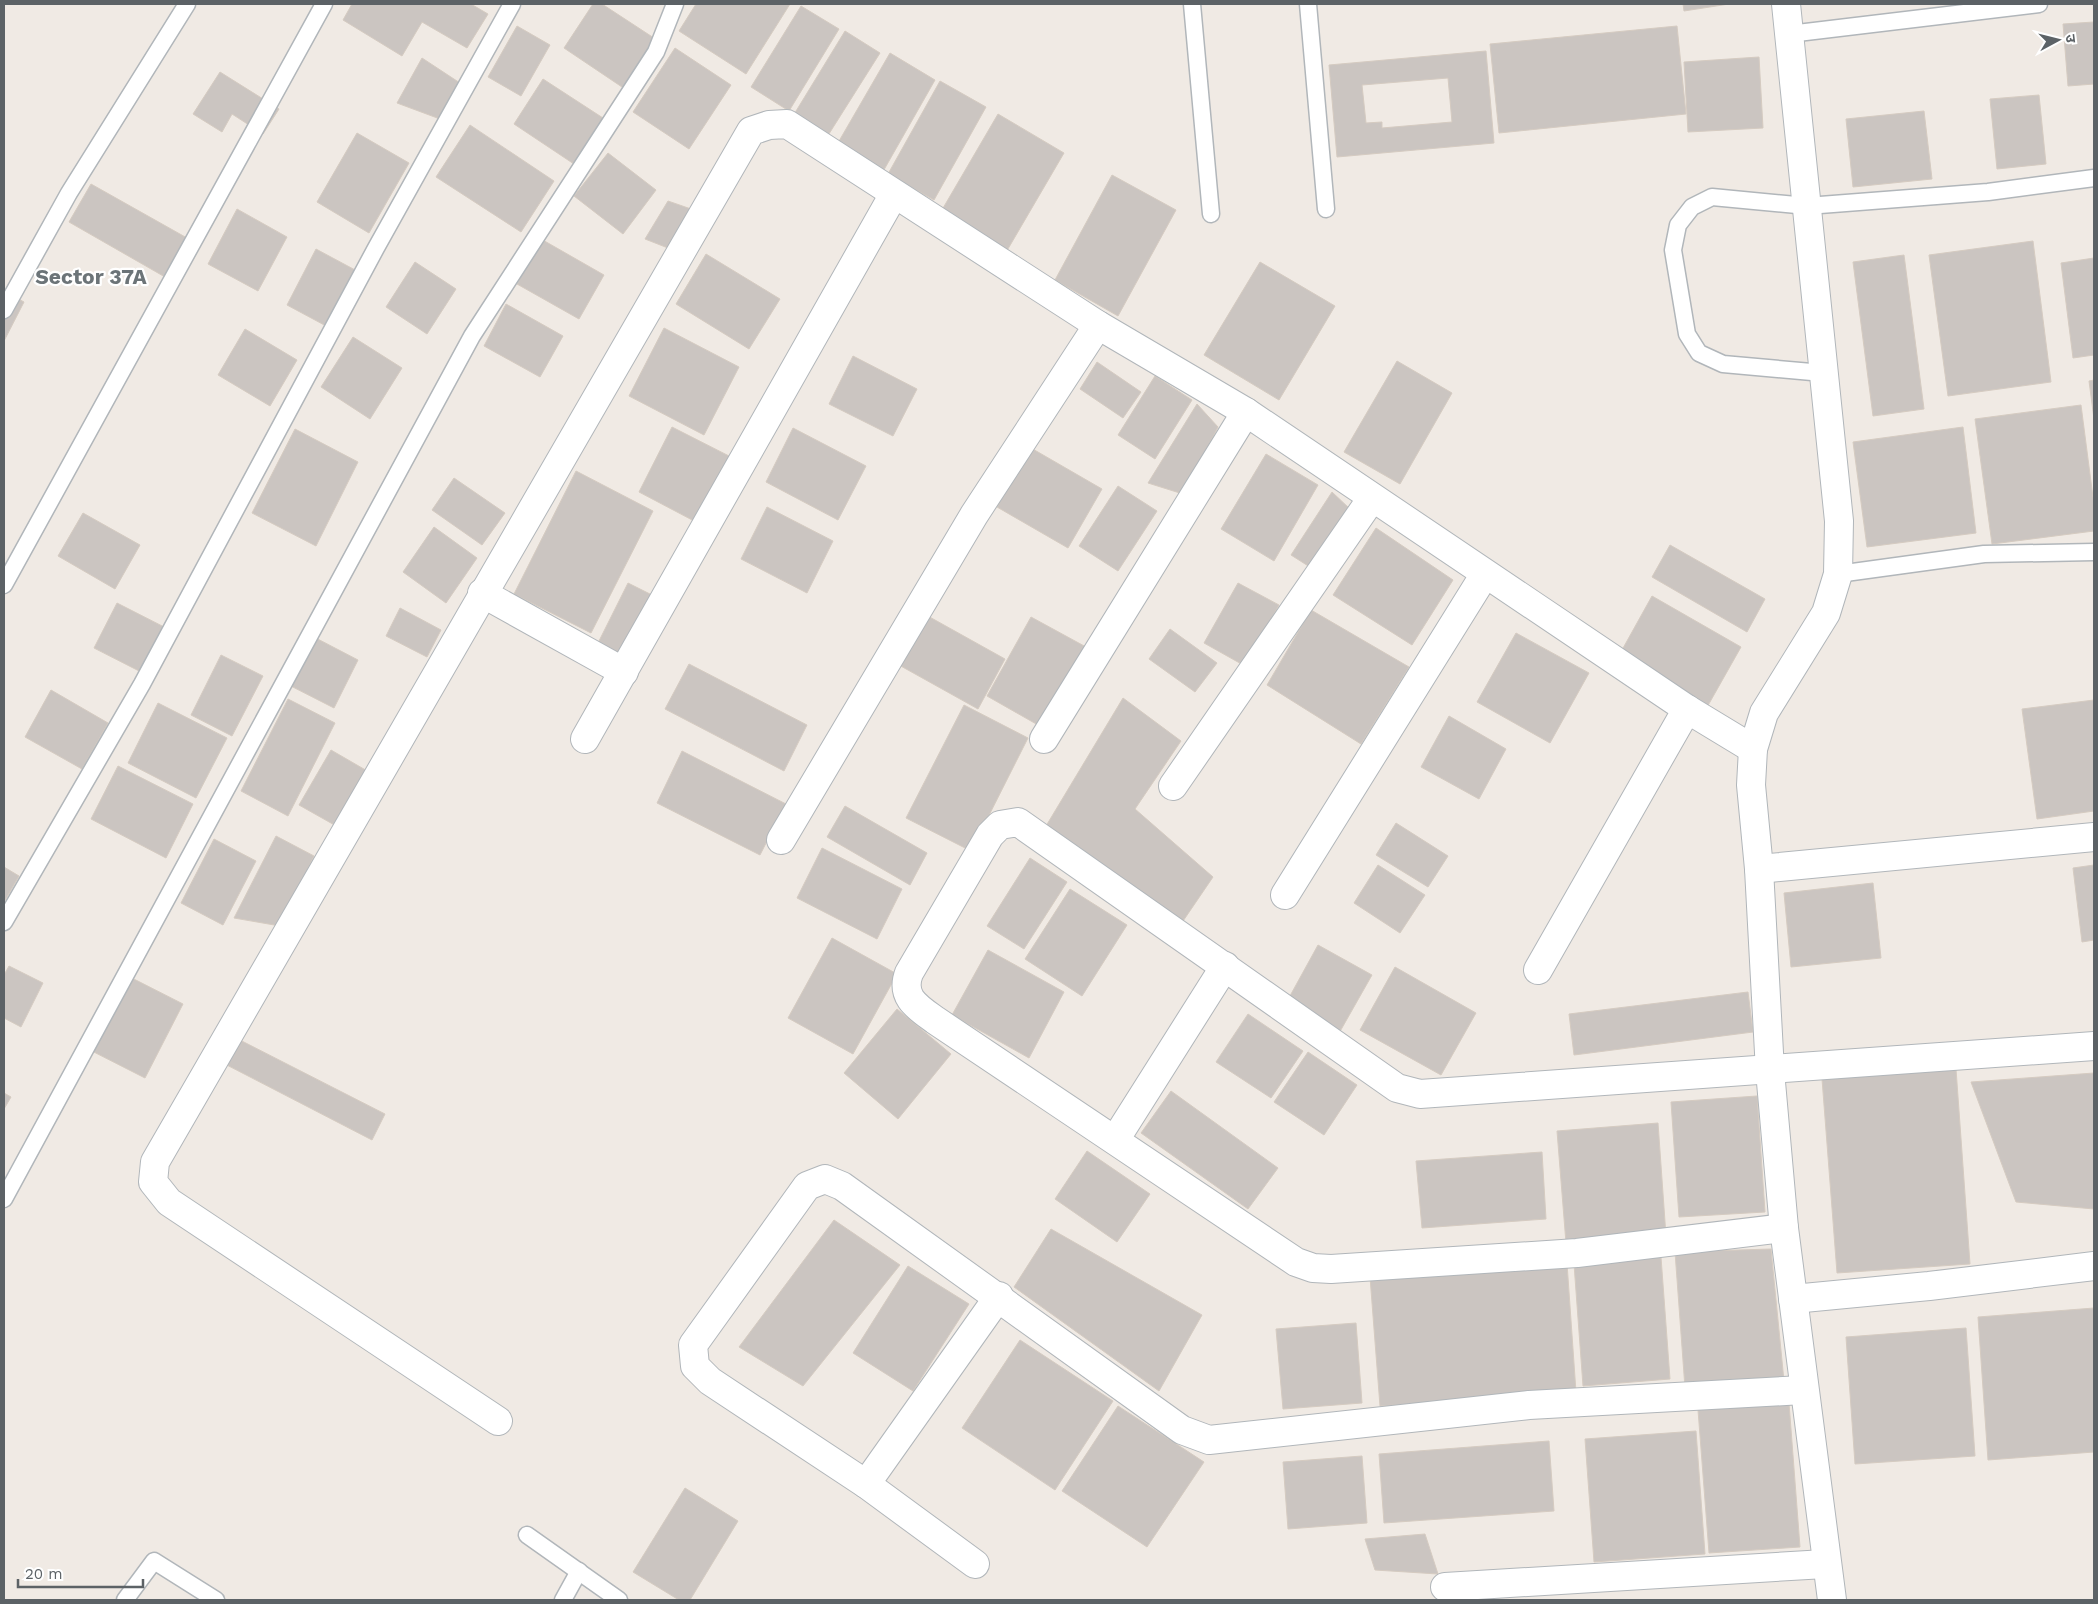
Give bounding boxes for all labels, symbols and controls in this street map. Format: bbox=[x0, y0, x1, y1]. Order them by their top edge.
north arrow bbox=[2033, 15, 2083, 65]
text: उ bbox=[2062, 33, 2079, 44]
district label: Sector 37A bbox=[35, 264, 148, 289]
scale bar bbox=[18, 1556, 142, 1588]
text: 20 m bbox=[25, 1565, 63, 1583]

